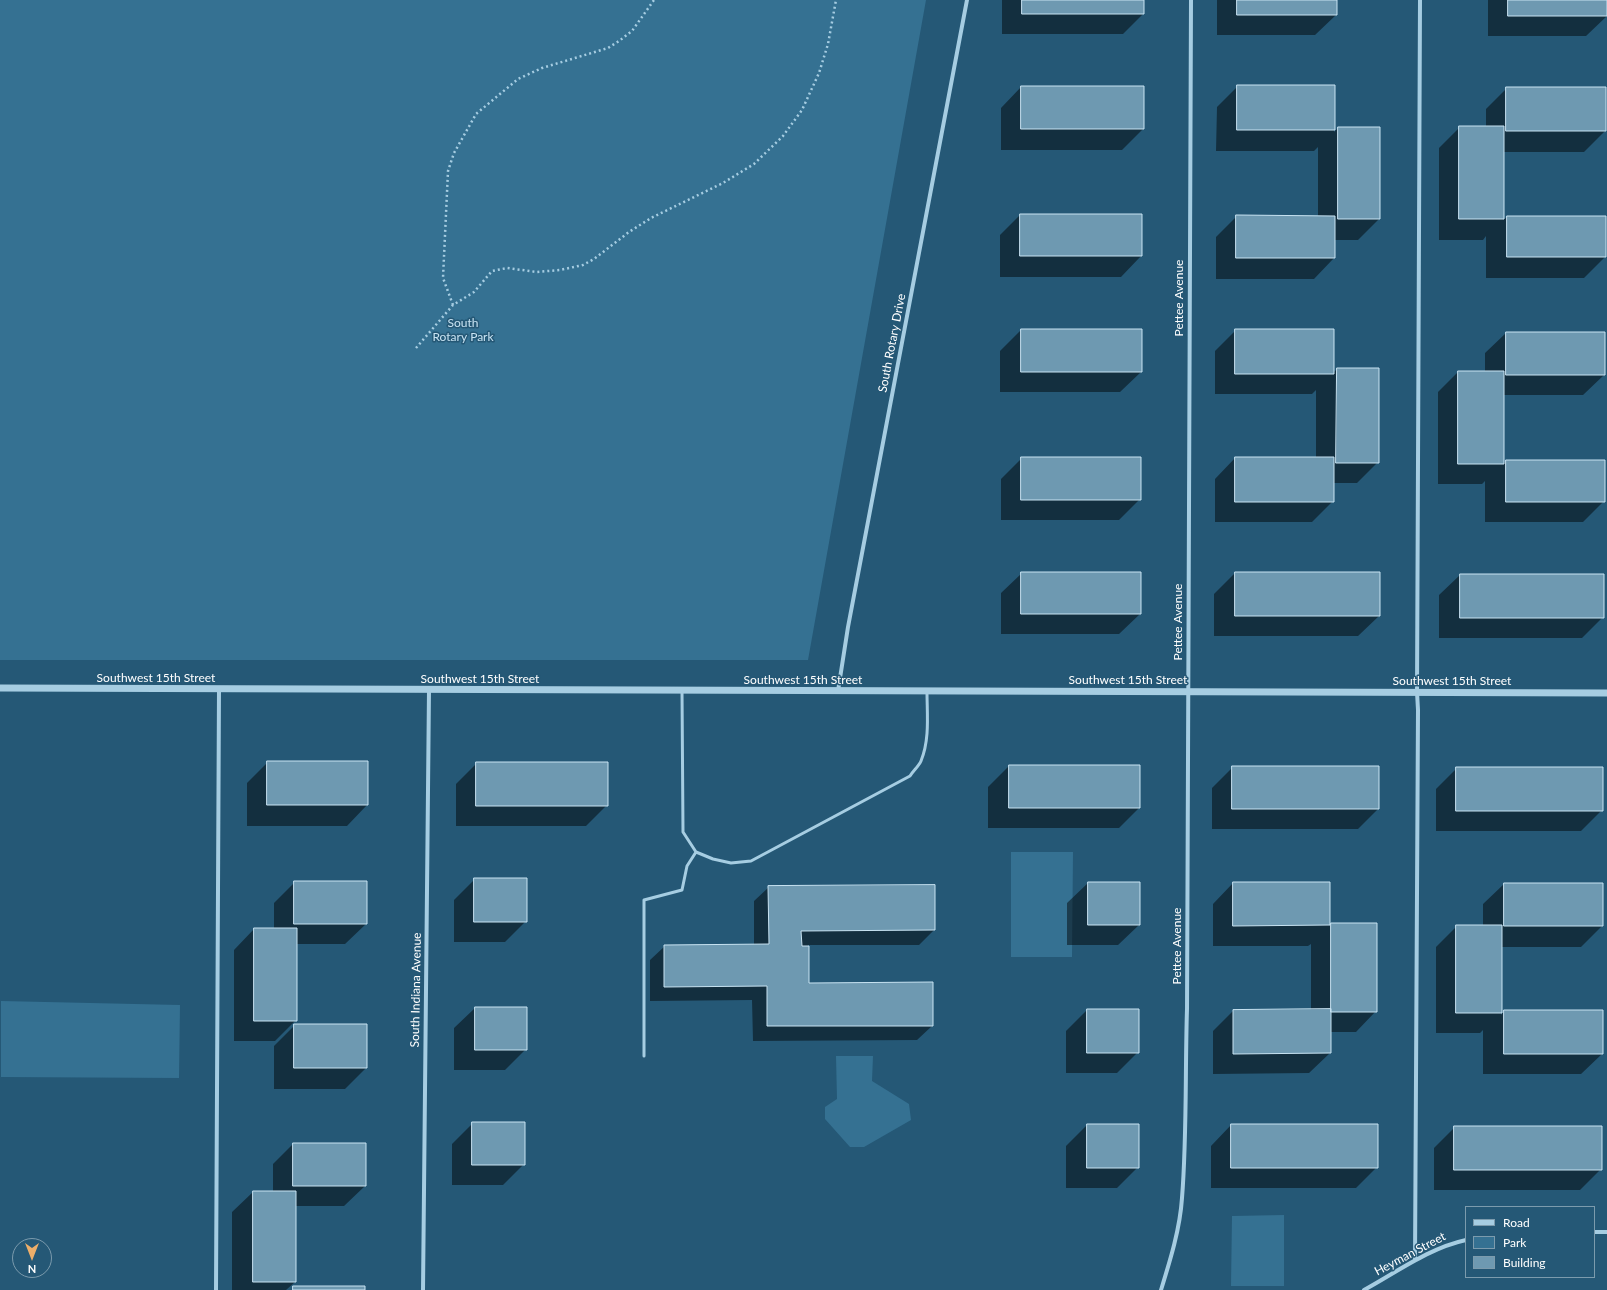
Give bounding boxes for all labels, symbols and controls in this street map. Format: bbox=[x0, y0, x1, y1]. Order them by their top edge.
street label: Pettee Avenue bbox=[1172, 260, 1186, 336]
street label: South Rotary Drive bbox=[875, 292, 909, 394]
park label: South Rotary Park bbox=[432, 316, 494, 344]
street label: Pettee Avenue bbox=[1171, 584, 1185, 660]
street label: Southwest 15th Street bbox=[97, 671, 215, 685]
street label: Southwest 15th Street bbox=[421, 672, 539, 686]
street label: Southwest 15th Street bbox=[744, 673, 862, 687]
street label: Southwest 15th Street bbox=[1069, 673, 1187, 687]
street label: Southwest 15th Street bbox=[1393, 674, 1511, 688]
street label: Pettee Avenue bbox=[1170, 908, 1184, 984]
street label: South Indiana Avenue bbox=[408, 932, 424, 1048]
legend bbox=[1465, 1206, 1595, 1278]
text: Road bbox=[1503, 1215, 1530, 1230]
street label: Heyman Street bbox=[1372, 1229, 1448, 1279]
text: Park bbox=[1503, 1235, 1526, 1250]
north arrow bbox=[12, 1238, 52, 1278]
text: Building bbox=[1503, 1255, 1546, 1270]
text: N bbox=[28, 1263, 36, 1276]

